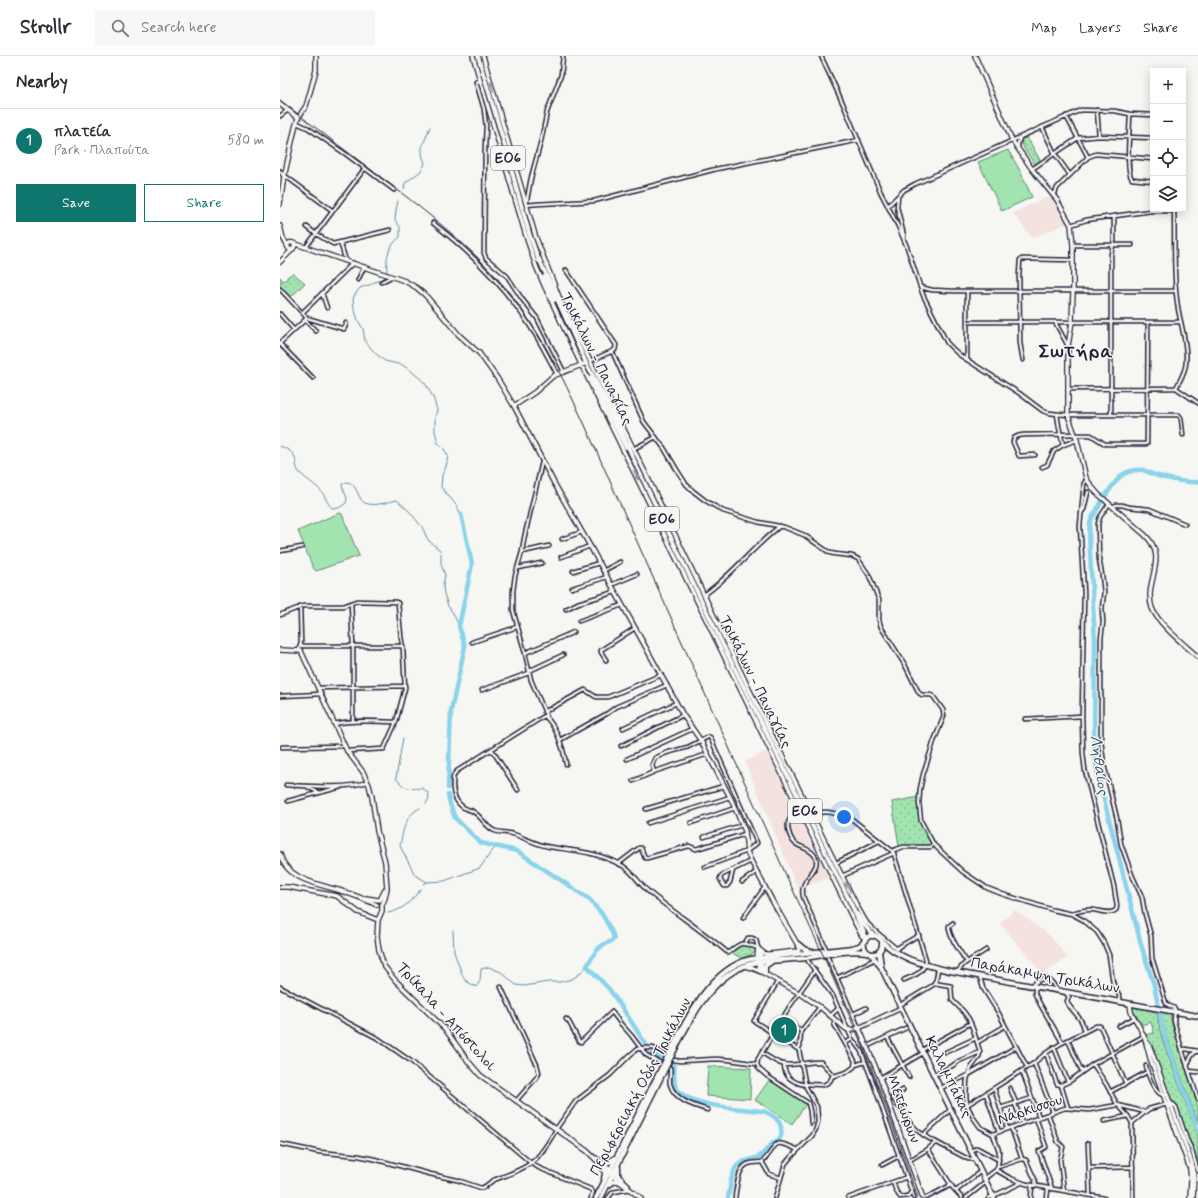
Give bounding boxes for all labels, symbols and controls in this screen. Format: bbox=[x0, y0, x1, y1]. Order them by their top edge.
search box bbox=[95, 10, 375, 46]
text: Strollr bbox=[20, 15, 71, 40]
icon: search bbox=[109, 17, 131, 39]
text: Search here bbox=[141, 18, 217, 38]
text: Map bbox=[1031, 19, 1057, 37]
text: Layers bbox=[1079, 19, 1121, 37]
text: Share bbox=[1143, 19, 1178, 37]
map controls bbox=[1150, 68, 1186, 212]
button: + bbox=[1150, 68, 1186, 104]
text: Nearby bbox=[16, 71, 68, 93]
one-way arrow bbox=[489, 81, 495, 93]
button: − bbox=[1150, 104, 1186, 140]
text: πλατεία bbox=[54, 122, 111, 142]
text: 1 bbox=[26, 132, 32, 149]
text: 580 m bbox=[227, 132, 264, 149]
button: locate bbox=[1150, 140, 1186, 176]
text: Park · Πλαπούτα bbox=[54, 142, 150, 159]
road number: ΕΟ6 bbox=[491, 146, 525, 170]
button: layers bbox=[1150, 176, 1186, 212]
button: Save bbox=[16, 184, 136, 222]
button: Share bbox=[144, 184, 264, 222]
street label: Τρικάλων - Παναγίας bbox=[555, 289, 637, 429]
district label: Σωτήρα bbox=[1038, 339, 1114, 364]
one-way arrow bbox=[633, 469, 639, 481]
road number: ΕΟ6 bbox=[645, 507, 679, 531]
street label: Τρικάλων - Παναγίας bbox=[714, 612, 796, 752]
water label: Ληθαίος bbox=[1084, 734, 1114, 797]
road number: ΕΟ6 bbox=[788, 799, 822, 823]
your location bbox=[834, 807, 854, 827]
one-way arrow bbox=[845, 882, 851, 893]
street label: Παράκαμψη Τρικάλων bbox=[969, 953, 1121, 999]
street label: Τρίκαλα - Απόστολοι bbox=[392, 958, 501, 1076]
street label: Περιφερειακή Οδός Τρικάλων bbox=[586, 994, 697, 1179]
pin: 1 bbox=[771, 1015, 797, 1045]
street label: Καλαμπάκας bbox=[920, 1033, 977, 1122]
street label: Μετεώρων bbox=[881, 1072, 925, 1146]
street label: Νάρκισσου bbox=[995, 1090, 1065, 1130]

